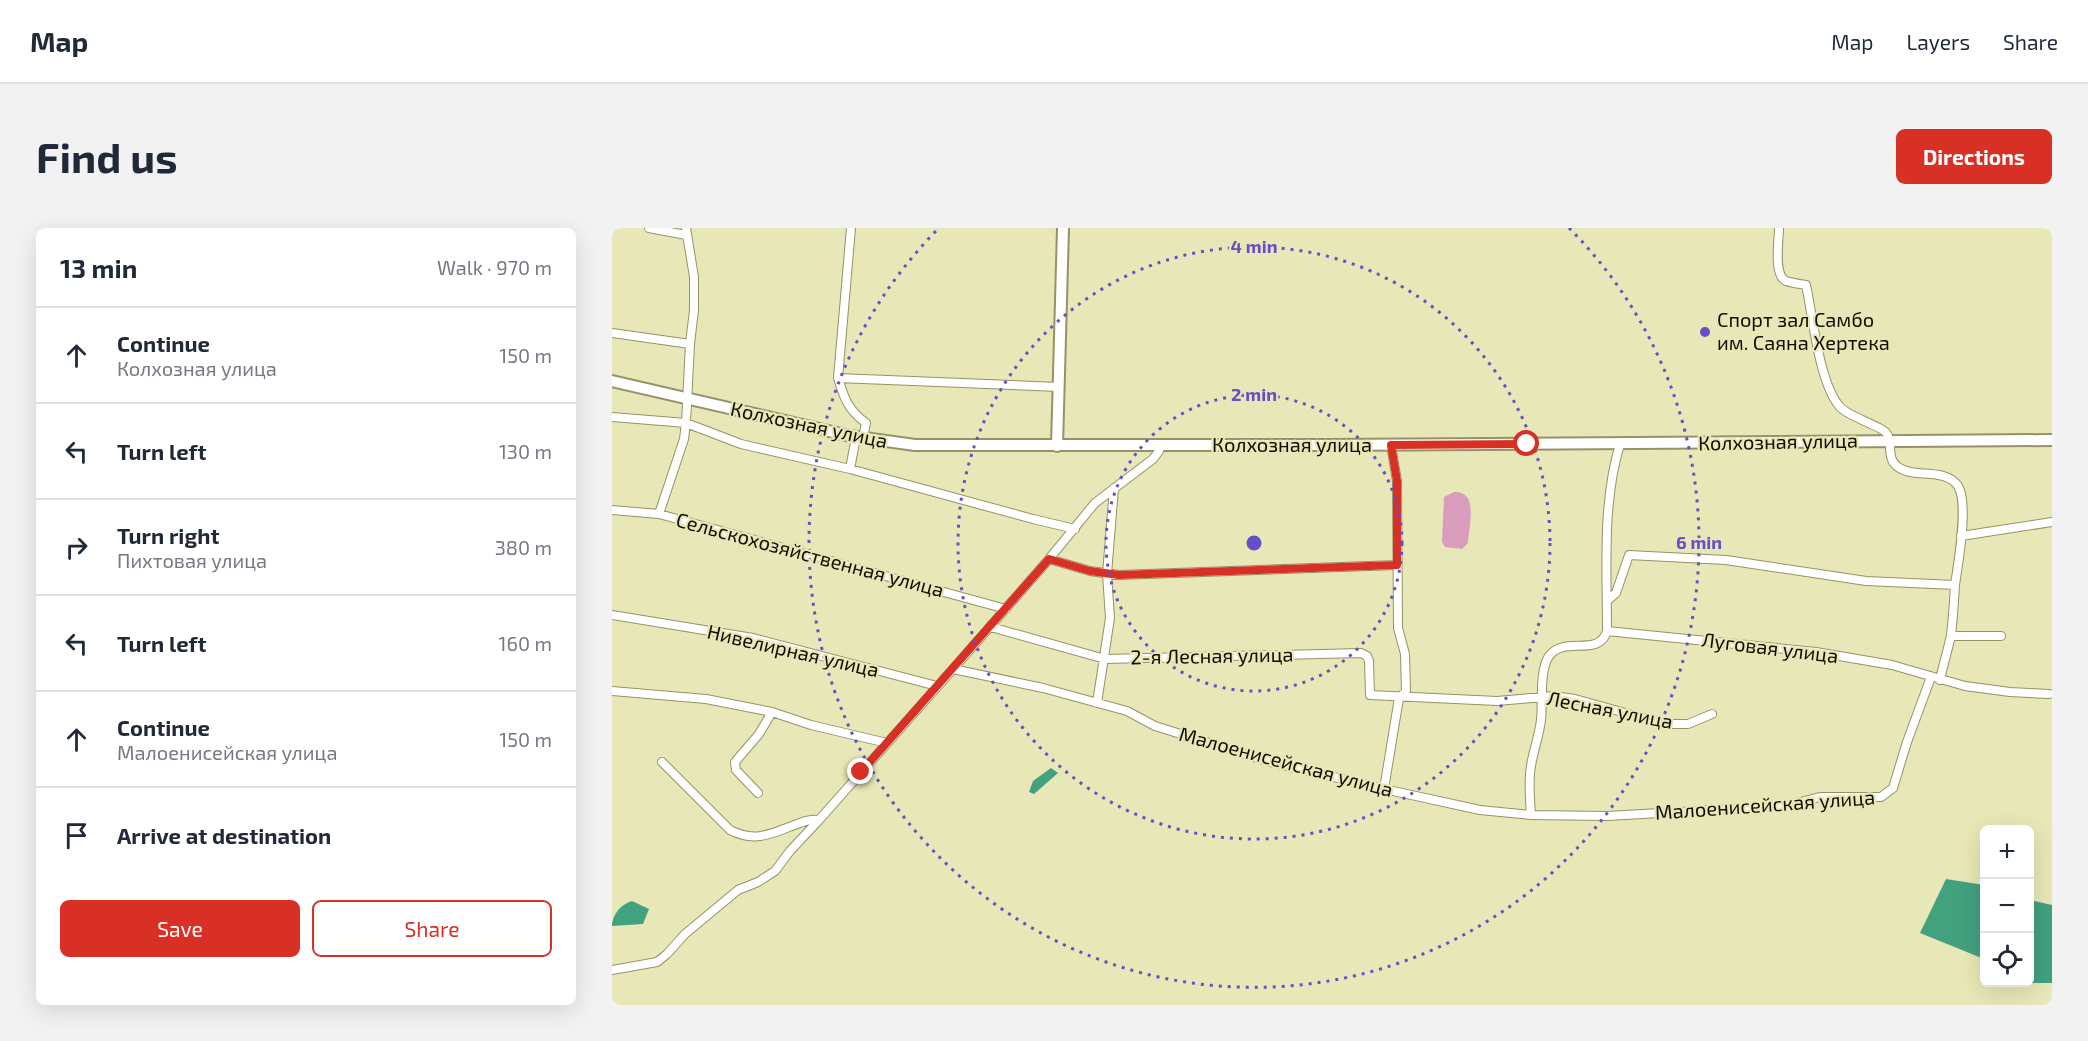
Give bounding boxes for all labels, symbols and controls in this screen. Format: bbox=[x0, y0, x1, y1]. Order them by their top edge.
text: Map bbox=[30, 24, 88, 58]
text: Map bbox=[1831, 29, 1873, 54]
text: Layers bbox=[1906, 29, 1970, 54]
text: Share bbox=[2003, 29, 2058, 54]
button: Directions bbox=[1896, 129, 2052, 184]
text: Find us bbox=[36, 131, 178, 181]
text: 4 min bbox=[1231, 235, 1278, 257]
text: 13 min bbox=[60, 252, 137, 283]
text: Walk · 970 m bbox=[437, 255, 552, 279]
place label: Спорт зал Самбо им. Саяна Хертека bbox=[1717, 307, 1890, 354]
marker: Спорт зал Самбо им. Саяна Хертека bbox=[1698, 325, 1712, 339]
text: Continue bbox=[117, 330, 210, 356]
icon: ahead bbox=[60, 339, 93, 372]
text: 150 m bbox=[499, 343, 552, 367]
text: Колхозная улица bbox=[117, 356, 277, 380]
text: 2 min bbox=[1231, 383, 1277, 405]
street label: Колхозная улица bbox=[728, 396, 890, 453]
street label: Колхозная улица bbox=[1698, 428, 1858, 455]
route start bbox=[1513, 430, 1539, 456]
street label: Колхозная улица bbox=[1212, 432, 1372, 457]
icon: left bbox=[60, 435, 93, 468]
text: Turn left bbox=[117, 438, 206, 464]
text: 130 m bbox=[499, 439, 552, 463]
street label: Сельскохозяйственная улица bbox=[673, 507, 947, 602]
text: Turn right bbox=[117, 522, 219, 548]
icon: right bbox=[60, 531, 93, 564]
text: 6 min bbox=[1676, 531, 1722, 553]
centre of rings bbox=[1244, 533, 1264, 553]
text: 380 m bbox=[495, 535, 552, 559]
text: Пихтовая улица bbox=[117, 548, 267, 572]
street label: Нивелирная улица bbox=[705, 619, 881, 682]
icon: left bbox=[60, 627, 93, 660]
street label: Луговая улица bbox=[1700, 627, 1840, 668]
text: Turn left bbox=[117, 630, 206, 656]
text: 160 m bbox=[499, 631, 552, 655]
street label: 2-я Лесная улица bbox=[1130, 642, 1294, 669]
street label: Лесная улица bbox=[1545, 685, 1675, 734]
text: Continue bbox=[117, 714, 210, 740]
street label: Малоенисейская улица bbox=[1176, 721, 1396, 802]
icon: ahead bbox=[60, 723, 93, 756]
text: 150 m bbox=[499, 727, 552, 751]
text: Малоенисейская улица bbox=[117, 740, 337, 764]
route end bbox=[847, 758, 873, 784]
street label: Малоенисейская улица bbox=[1654, 784, 1876, 825]
icon: arrive bbox=[60, 819, 93, 852]
text: Arrive at destination bbox=[117, 822, 331, 848]
map controls bbox=[1980, 825, 2034, 987]
button: + bbox=[1980, 825, 2034, 879]
button: − bbox=[1980, 879, 2034, 933]
button: Save bbox=[60, 900, 300, 957]
button: Share bbox=[312, 900, 552, 957]
button: locate bbox=[1980, 933, 2034, 987]

